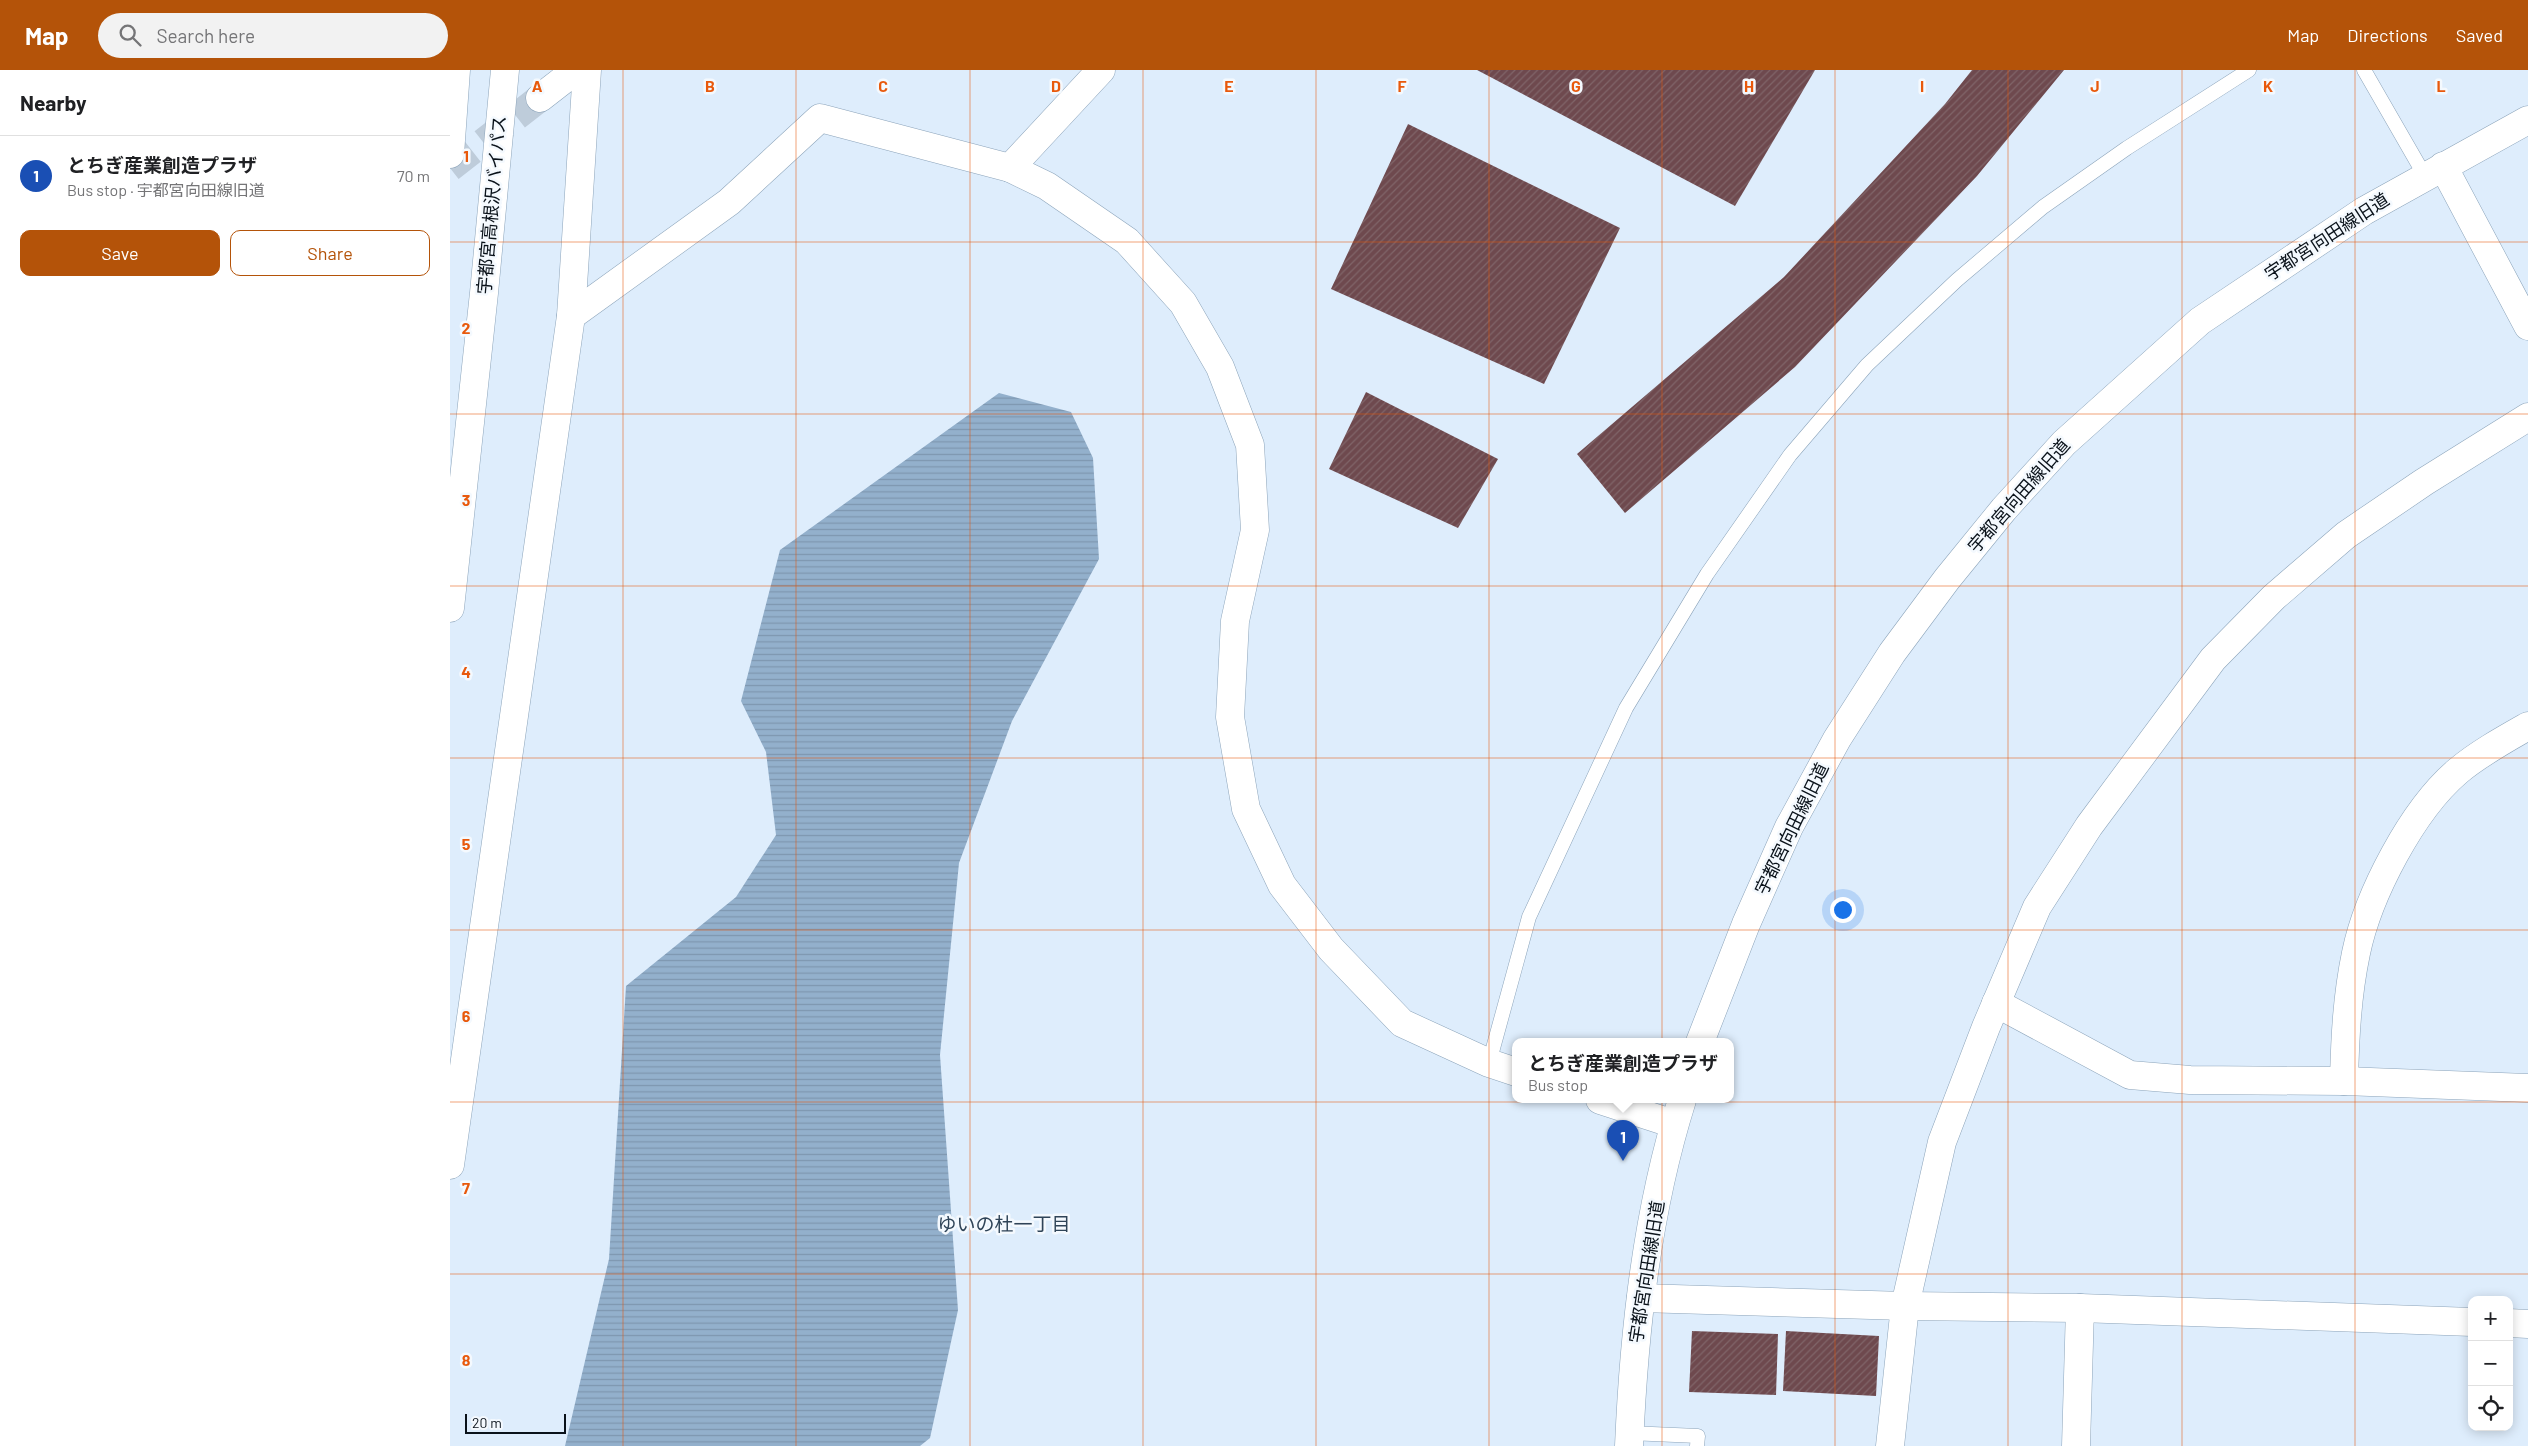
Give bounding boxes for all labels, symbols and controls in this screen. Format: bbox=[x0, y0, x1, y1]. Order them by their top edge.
search box bbox=[98, 13, 448, 58]
text: Map bbox=[25, 21, 68, 50]
icon: search bbox=[116, 21, 144, 49]
text: Search here bbox=[156, 24, 255, 47]
text: Map bbox=[2287, 24, 2319, 46]
text: Directions bbox=[2347, 24, 2428, 46]
text: Saved bbox=[2456, 24, 2503, 46]
text: A bbox=[532, 76, 543, 95]
text: B bbox=[705, 76, 715, 95]
text: C bbox=[878, 76, 888, 95]
text: D bbox=[1051, 76, 1061, 95]
text: E bbox=[1224, 76, 1234, 95]
text: F bbox=[1398, 76, 1407, 95]
text: G bbox=[1571, 76, 1581, 95]
text: H bbox=[1744, 76, 1754, 95]
text: I bbox=[1920, 76, 1924, 95]
text: J bbox=[2090, 76, 2100, 95]
text: K bbox=[2263, 76, 2273, 95]
text: L bbox=[2436, 76, 2446, 95]
text: Nearby bbox=[20, 90, 86, 115]
street label: 宇都宮高根沢バイパス bbox=[472, 114, 510, 295]
text: 1 bbox=[463, 146, 469, 165]
text: とちぎ産業創造プラザ bbox=[67, 153, 257, 176]
text: 1 bbox=[33, 166, 39, 185]
text: 70 m bbox=[397, 166, 430, 185]
text: Bus stop · 宇都宮向田線旧道 bbox=[67, 180, 265, 199]
street label: 宇都宮向田線旧道 bbox=[2260, 188, 2393, 285]
button: Save bbox=[20, 230, 220, 276]
button: Share bbox=[230, 230, 430, 276]
text: 2 bbox=[462, 318, 471, 337]
street label: 宇都宮向田線旧道 bbox=[1963, 434, 2074, 557]
text: 3 bbox=[462, 490, 470, 509]
text: 4 bbox=[461, 662, 471, 681]
street label: 宇都宮向田線旧道 bbox=[1750, 759, 1833, 898]
text: 5 bbox=[462, 834, 471, 853]
your location bbox=[1830, 897, 1856, 923]
text: 6 bbox=[462, 1006, 471, 1025]
popup bbox=[1512, 1038, 1734, 1103]
text: とちぎ産業創造プラザ bbox=[1528, 1051, 1718, 1074]
text: Bus stop bbox=[1528, 1075, 1588, 1094]
pin: 1 bbox=[1607, 1120, 1639, 1161]
text: 7 bbox=[462, 1178, 470, 1197]
street label: 宇都宮向田線旧道 bbox=[1624, 1199, 1668, 1345]
district label: ゆいの杜一丁目 bbox=[937, 1212, 1071, 1235]
map controls bbox=[2468, 1296, 2513, 1431]
button: + bbox=[2468, 1296, 2513, 1341]
button: − bbox=[2468, 1341, 2513, 1386]
text: 8 bbox=[462, 1350, 471, 1369]
button: locate bbox=[2468, 1386, 2513, 1431]
scale bar bbox=[465, 1411, 566, 1434]
text: 20 m bbox=[472, 1414, 502, 1431]

